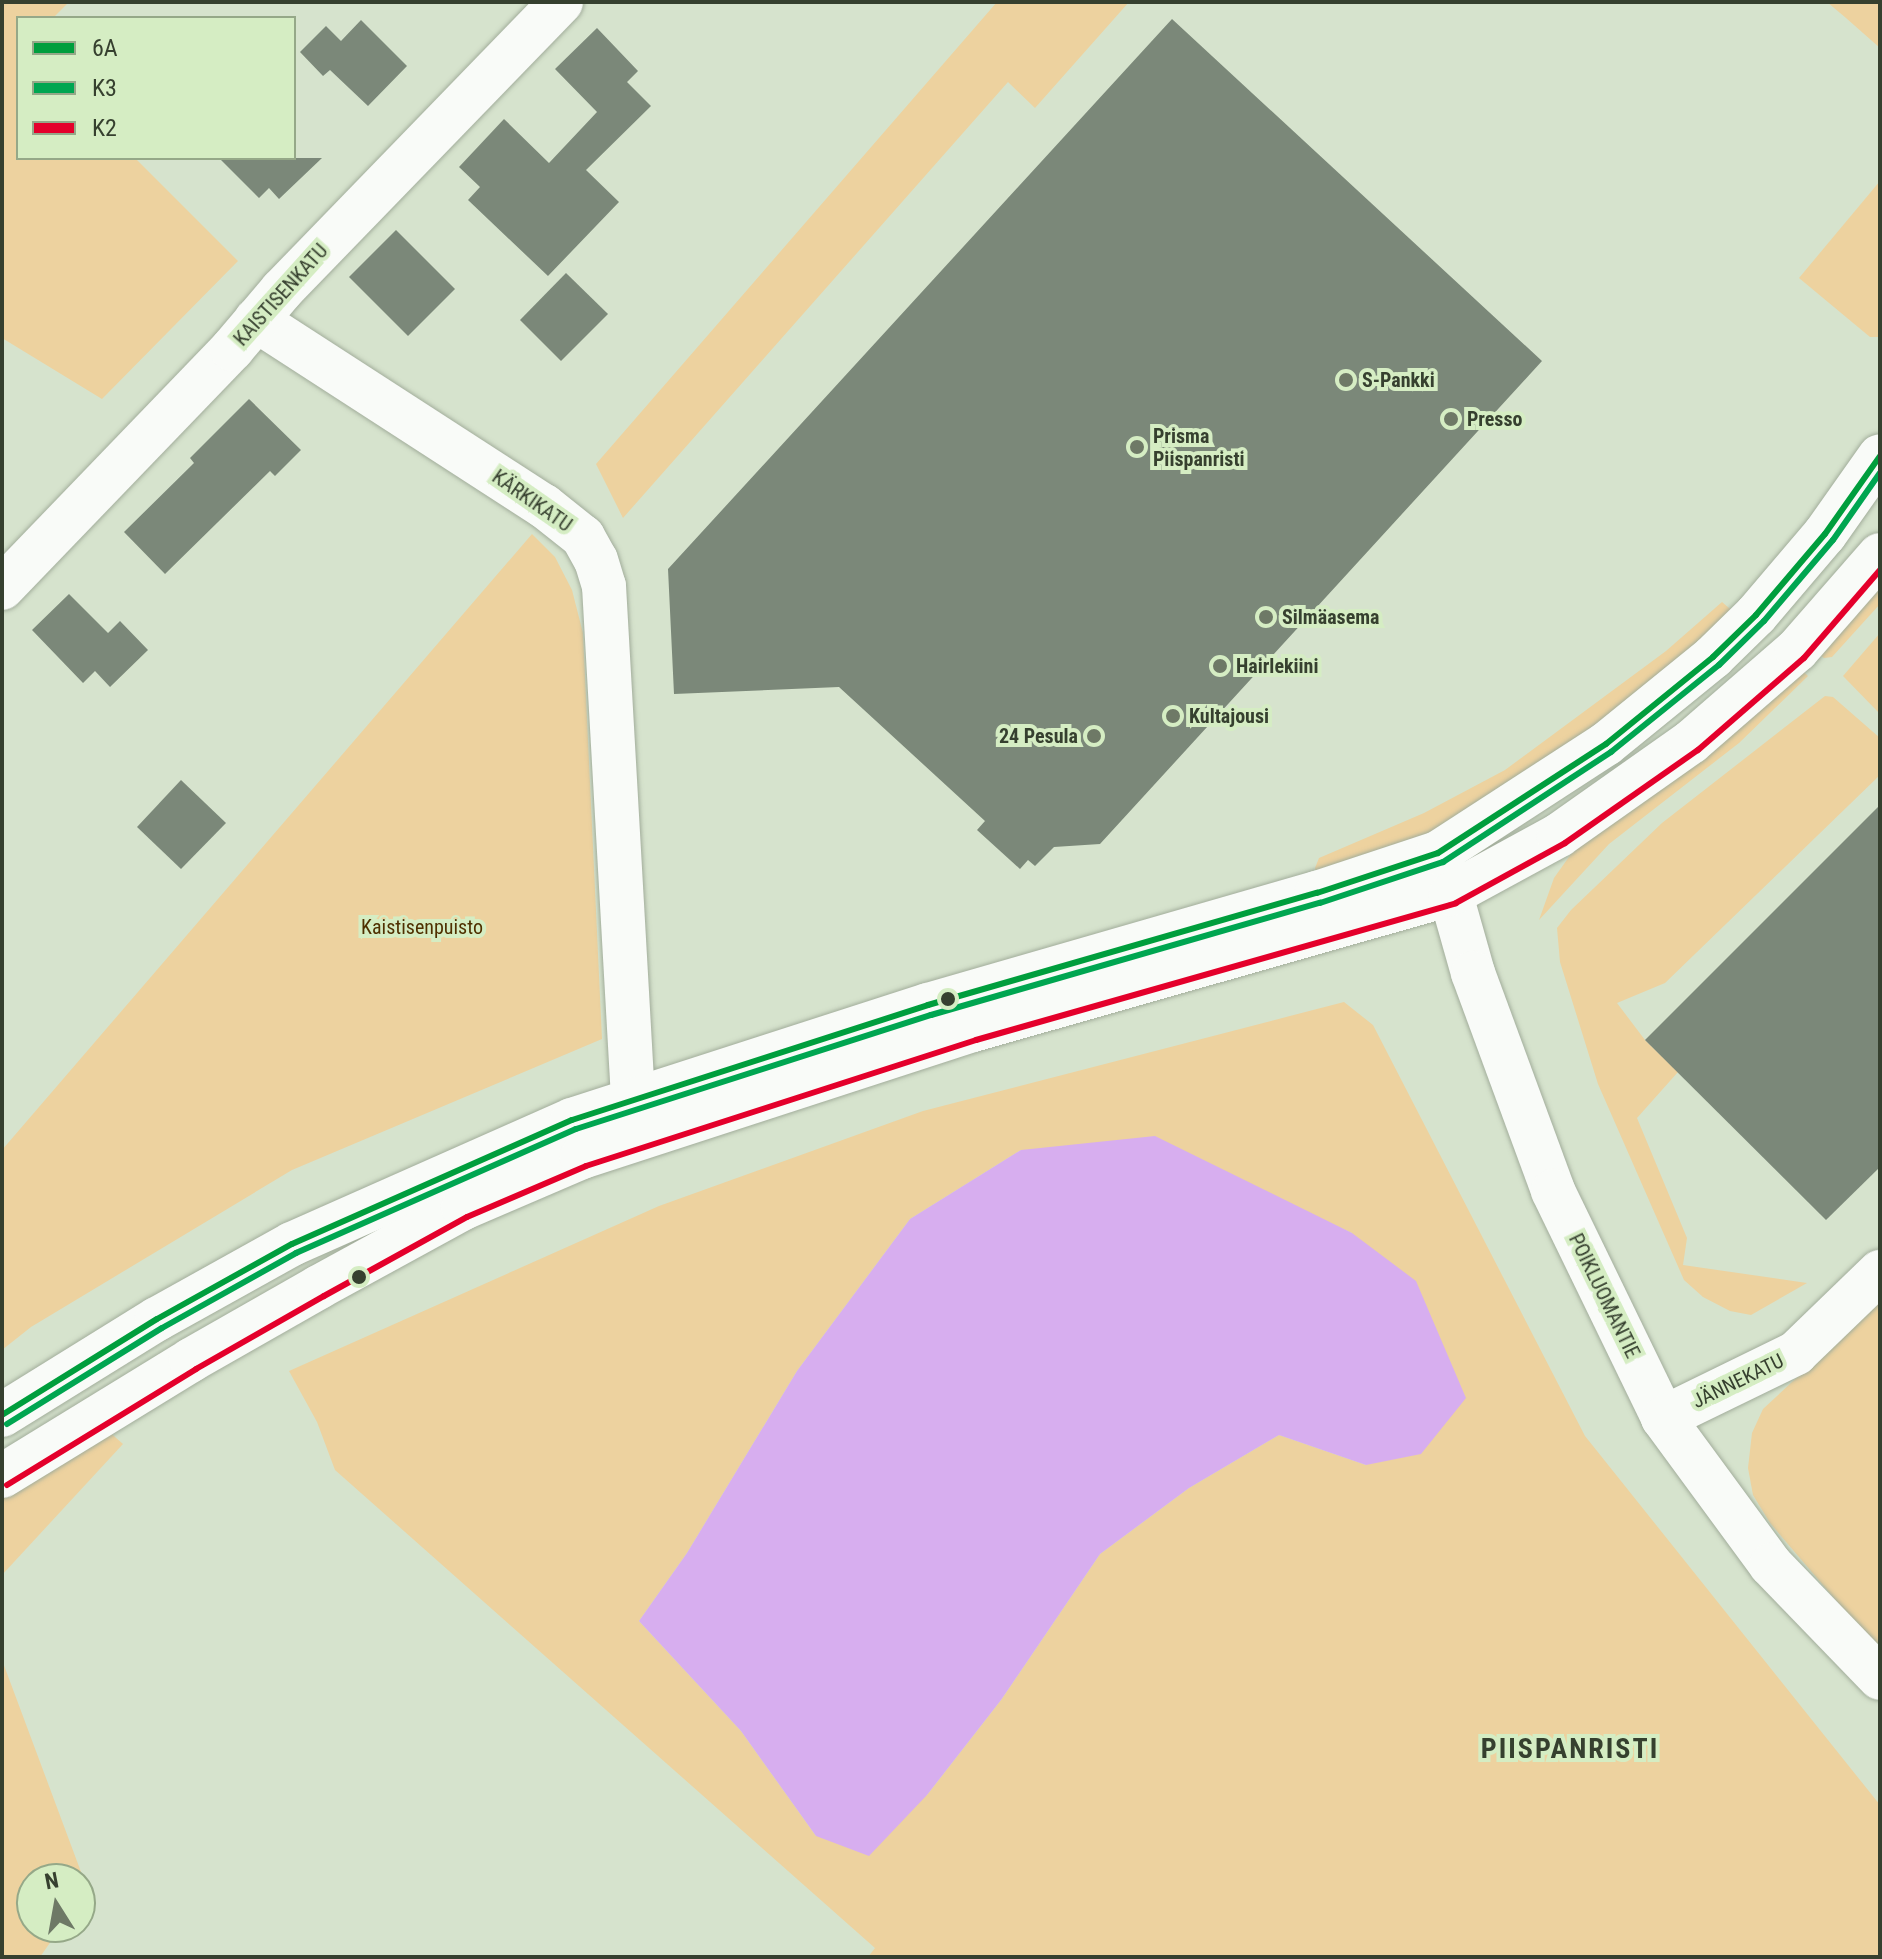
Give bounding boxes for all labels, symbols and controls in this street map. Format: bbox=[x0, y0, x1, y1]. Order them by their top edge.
legend bbox=[16, 16, 296, 160]
text: 6A bbox=[92, 34, 118, 62]
text: K3 bbox=[92, 74, 117, 102]
text: K2 bbox=[92, 114, 117, 142]
street label: KAISTISENKATU bbox=[229, 239, 333, 351]
place label: S-Pankki bbox=[1362, 368, 1435, 392]
marker: S-Pankki bbox=[1337, 371, 1355, 389]
place label: Presso bbox=[1467, 407, 1522, 431]
marker: Presso bbox=[1442, 410, 1460, 428]
place label: Prisma Piispanristi bbox=[1153, 424, 1245, 471]
marker: Prisma Piispanristi bbox=[1128, 438, 1146, 456]
street label: KÄRKIKATU bbox=[488, 465, 576, 537]
place label: Silmäasema bbox=[1282, 605, 1379, 629]
marker: Silmäasema bbox=[1257, 608, 1275, 626]
place label: Hairlekiini bbox=[1236, 654, 1318, 678]
marker: Hairlekiini bbox=[1211, 657, 1229, 675]
place label: Kultajousi bbox=[1189, 704, 1269, 728]
marker: Kultajousi bbox=[1164, 707, 1182, 725]
place label: 24 Pesula bbox=[999, 724, 1078, 748]
marker: 24 Pesula bbox=[1085, 727, 1103, 745]
park label: Kaistisenpuisto bbox=[361, 915, 483, 939]
unlabelled marker bbox=[940, 991, 956, 1007]
street label: POIKLUOMANTIE bbox=[1564, 1230, 1644, 1362]
unlabelled marker bbox=[351, 1269, 367, 1285]
street label: JÄNNEKATU bbox=[1688, 1349, 1788, 1413]
district label: PIISPANRISTI bbox=[1481, 1732, 1659, 1766]
north arrow bbox=[16, 1863, 96, 1943]
text: N bbox=[43, 1867, 61, 1894]

